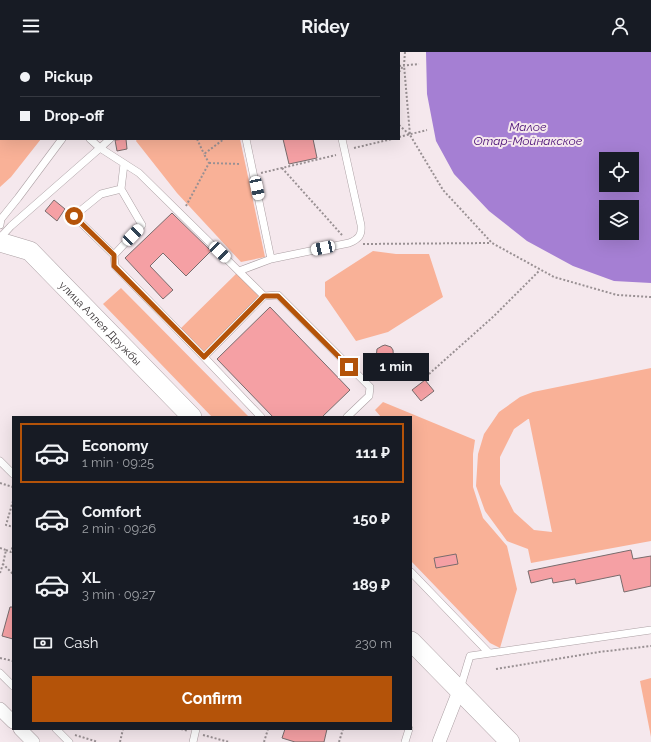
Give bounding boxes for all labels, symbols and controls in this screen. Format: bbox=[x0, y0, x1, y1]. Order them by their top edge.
icon: menu bbox=[20, 15, 42, 37]
icon: person bbox=[609, 15, 631, 37]
text: Ridey bbox=[301, 16, 350, 37]
text: Pickup bbox=[44, 68, 93, 86]
text: Drop-off bbox=[44, 107, 104, 125]
water label: Малое Отар-Мойнакское bbox=[474, 120, 583, 148]
map controls bbox=[599, 152, 639, 240]
button: locate bbox=[599, 152, 639, 192]
car bbox=[249, 175, 265, 201]
button: layers bbox=[599, 200, 639, 240]
route start bbox=[65, 207, 83, 225]
car bbox=[120, 222, 146, 248]
car bbox=[207, 239, 233, 265]
car bbox=[310, 240, 336, 256]
street label: улица Аллея Дружбы bbox=[56, 278, 144, 368]
callout: 1 min bbox=[363, 353, 429, 381]
route end bbox=[340, 358, 358, 376]
text: 1 min bbox=[380, 359, 412, 374]
icon: car bbox=[34, 435, 70, 471]
text: Economy bbox=[82, 437, 149, 455]
text: 111 ₽ bbox=[355, 444, 390, 462]
text: 1 min · 09:25 bbox=[82, 455, 154, 470]
icon: car bbox=[34, 501, 70, 537]
text: Comfort bbox=[82, 503, 141, 521]
text: 150 ₽ bbox=[353, 510, 390, 528]
text: 2 min · 09:26 bbox=[82, 521, 156, 536]
icon: car bbox=[34, 567, 70, 603]
text: XL bbox=[82, 569, 100, 587]
text: 189 ₽ bbox=[352, 576, 390, 594]
text: 3 min · 09:27 bbox=[82, 587, 155, 602]
icon: cash bbox=[32, 632, 54, 654]
text: Cash bbox=[64, 634, 98, 652]
text: 230 m bbox=[355, 636, 392, 651]
button: Confirm bbox=[32, 676, 392, 722]

